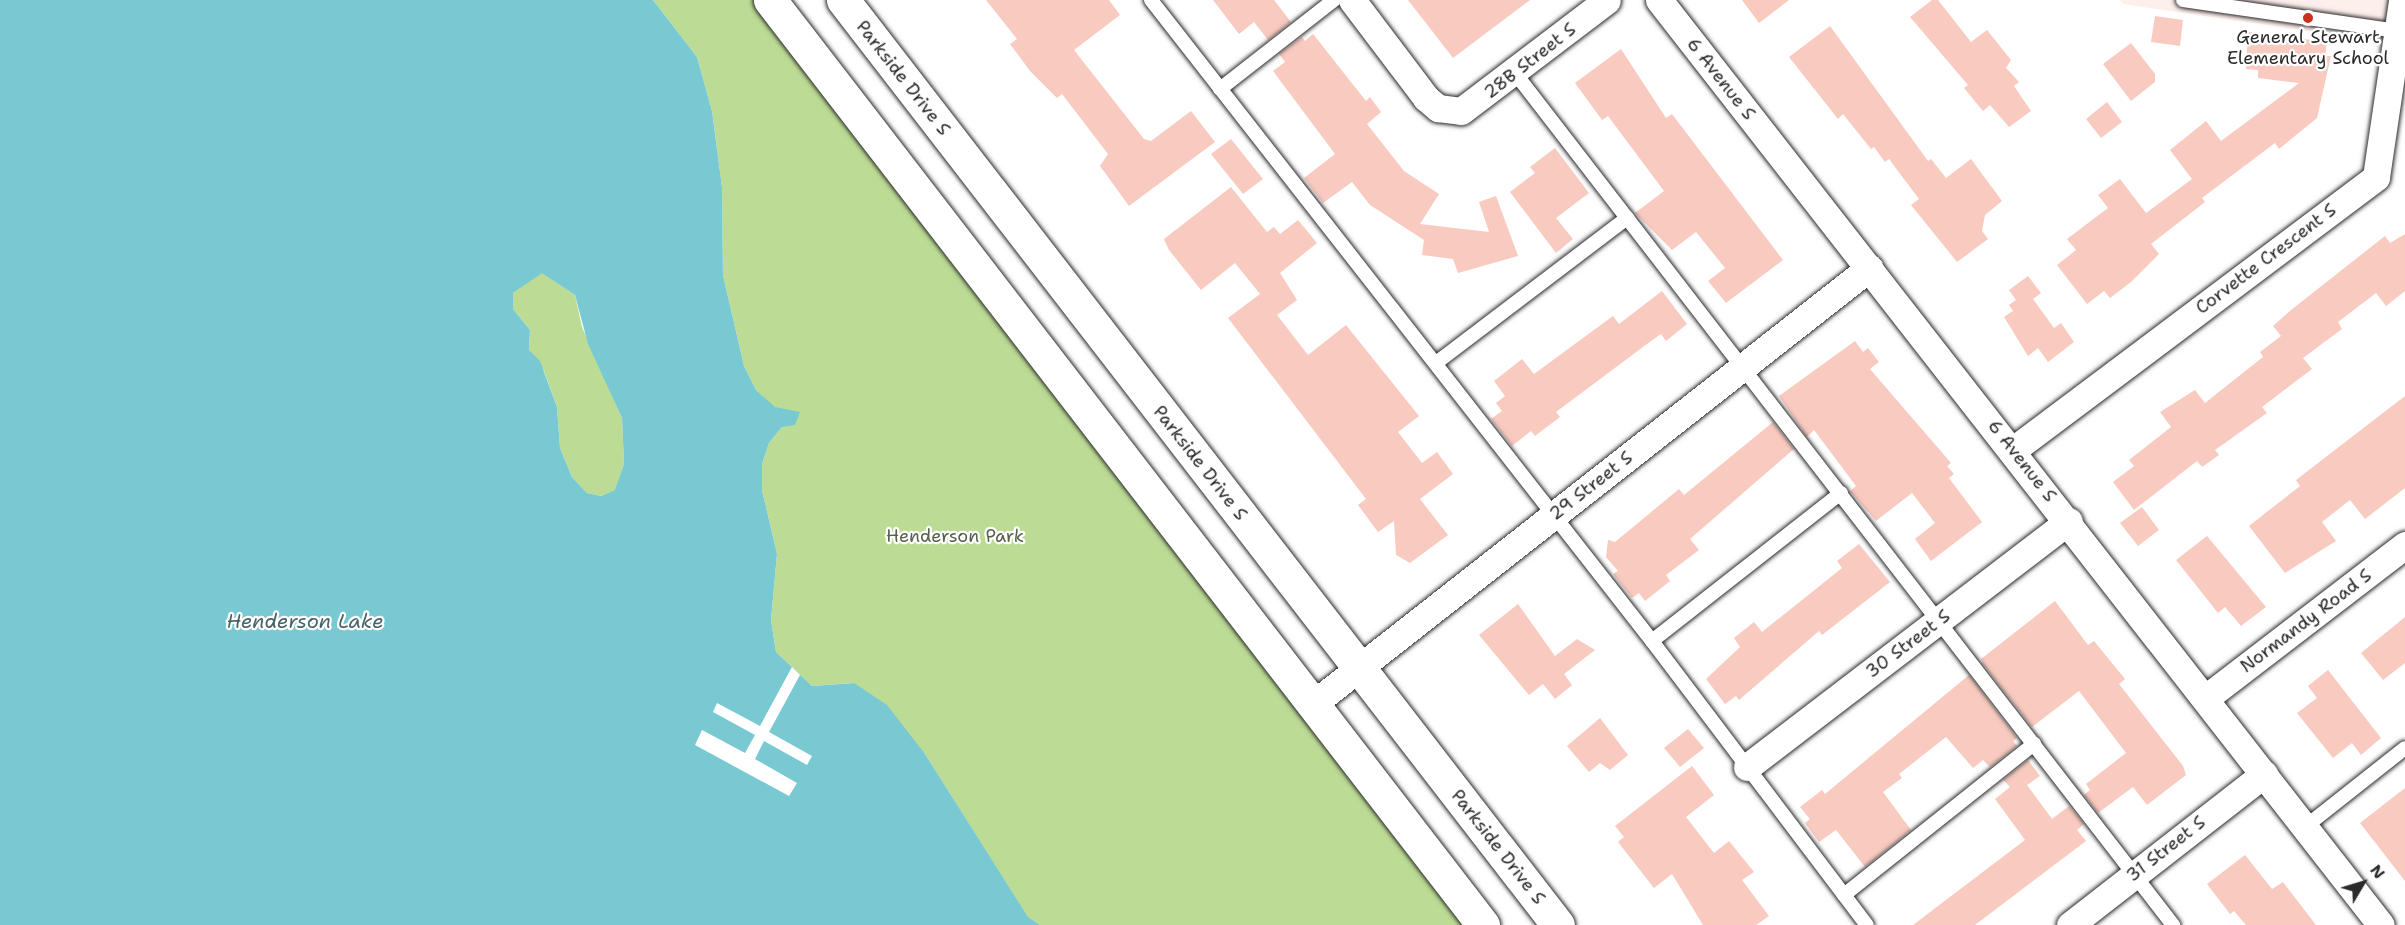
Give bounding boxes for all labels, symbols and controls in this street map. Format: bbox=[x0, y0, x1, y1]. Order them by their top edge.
marker: General Stewart Elementary School bbox=[2301, 11, 2315, 25]
street label: Parkside Drive S bbox=[852, 16, 954, 140]
street label: 28B Street S bbox=[1480, 18, 1580, 104]
place label: General Stewart Elementary School bbox=[2227, 27, 2389, 70]
street label: 6 Avenue S bbox=[1682, 34, 1760, 124]
street label: Corvette Crescent S bbox=[2191, 199, 2341, 319]
street label: Parkside Drive S bbox=[1149, 401, 1251, 525]
street label: 6 Avenue S bbox=[1983, 416, 2061, 506]
street label: 29 Street S bbox=[1545, 447, 1637, 525]
park label: Henderson Park bbox=[886, 525, 1024, 547]
street label: Normandy Road S bbox=[2236, 565, 2376, 677]
street label: 30 Street S bbox=[1862, 605, 1954, 683]
water label: Henderson Lake bbox=[227, 609, 383, 633]
street label: Parkside Drive S bbox=[1447, 785, 1549, 909]
street label: 31 Street S bbox=[2122, 811, 2210, 887]
north arrow bbox=[2333, 853, 2393, 913]
text: N bbox=[2365, 860, 2390, 883]

